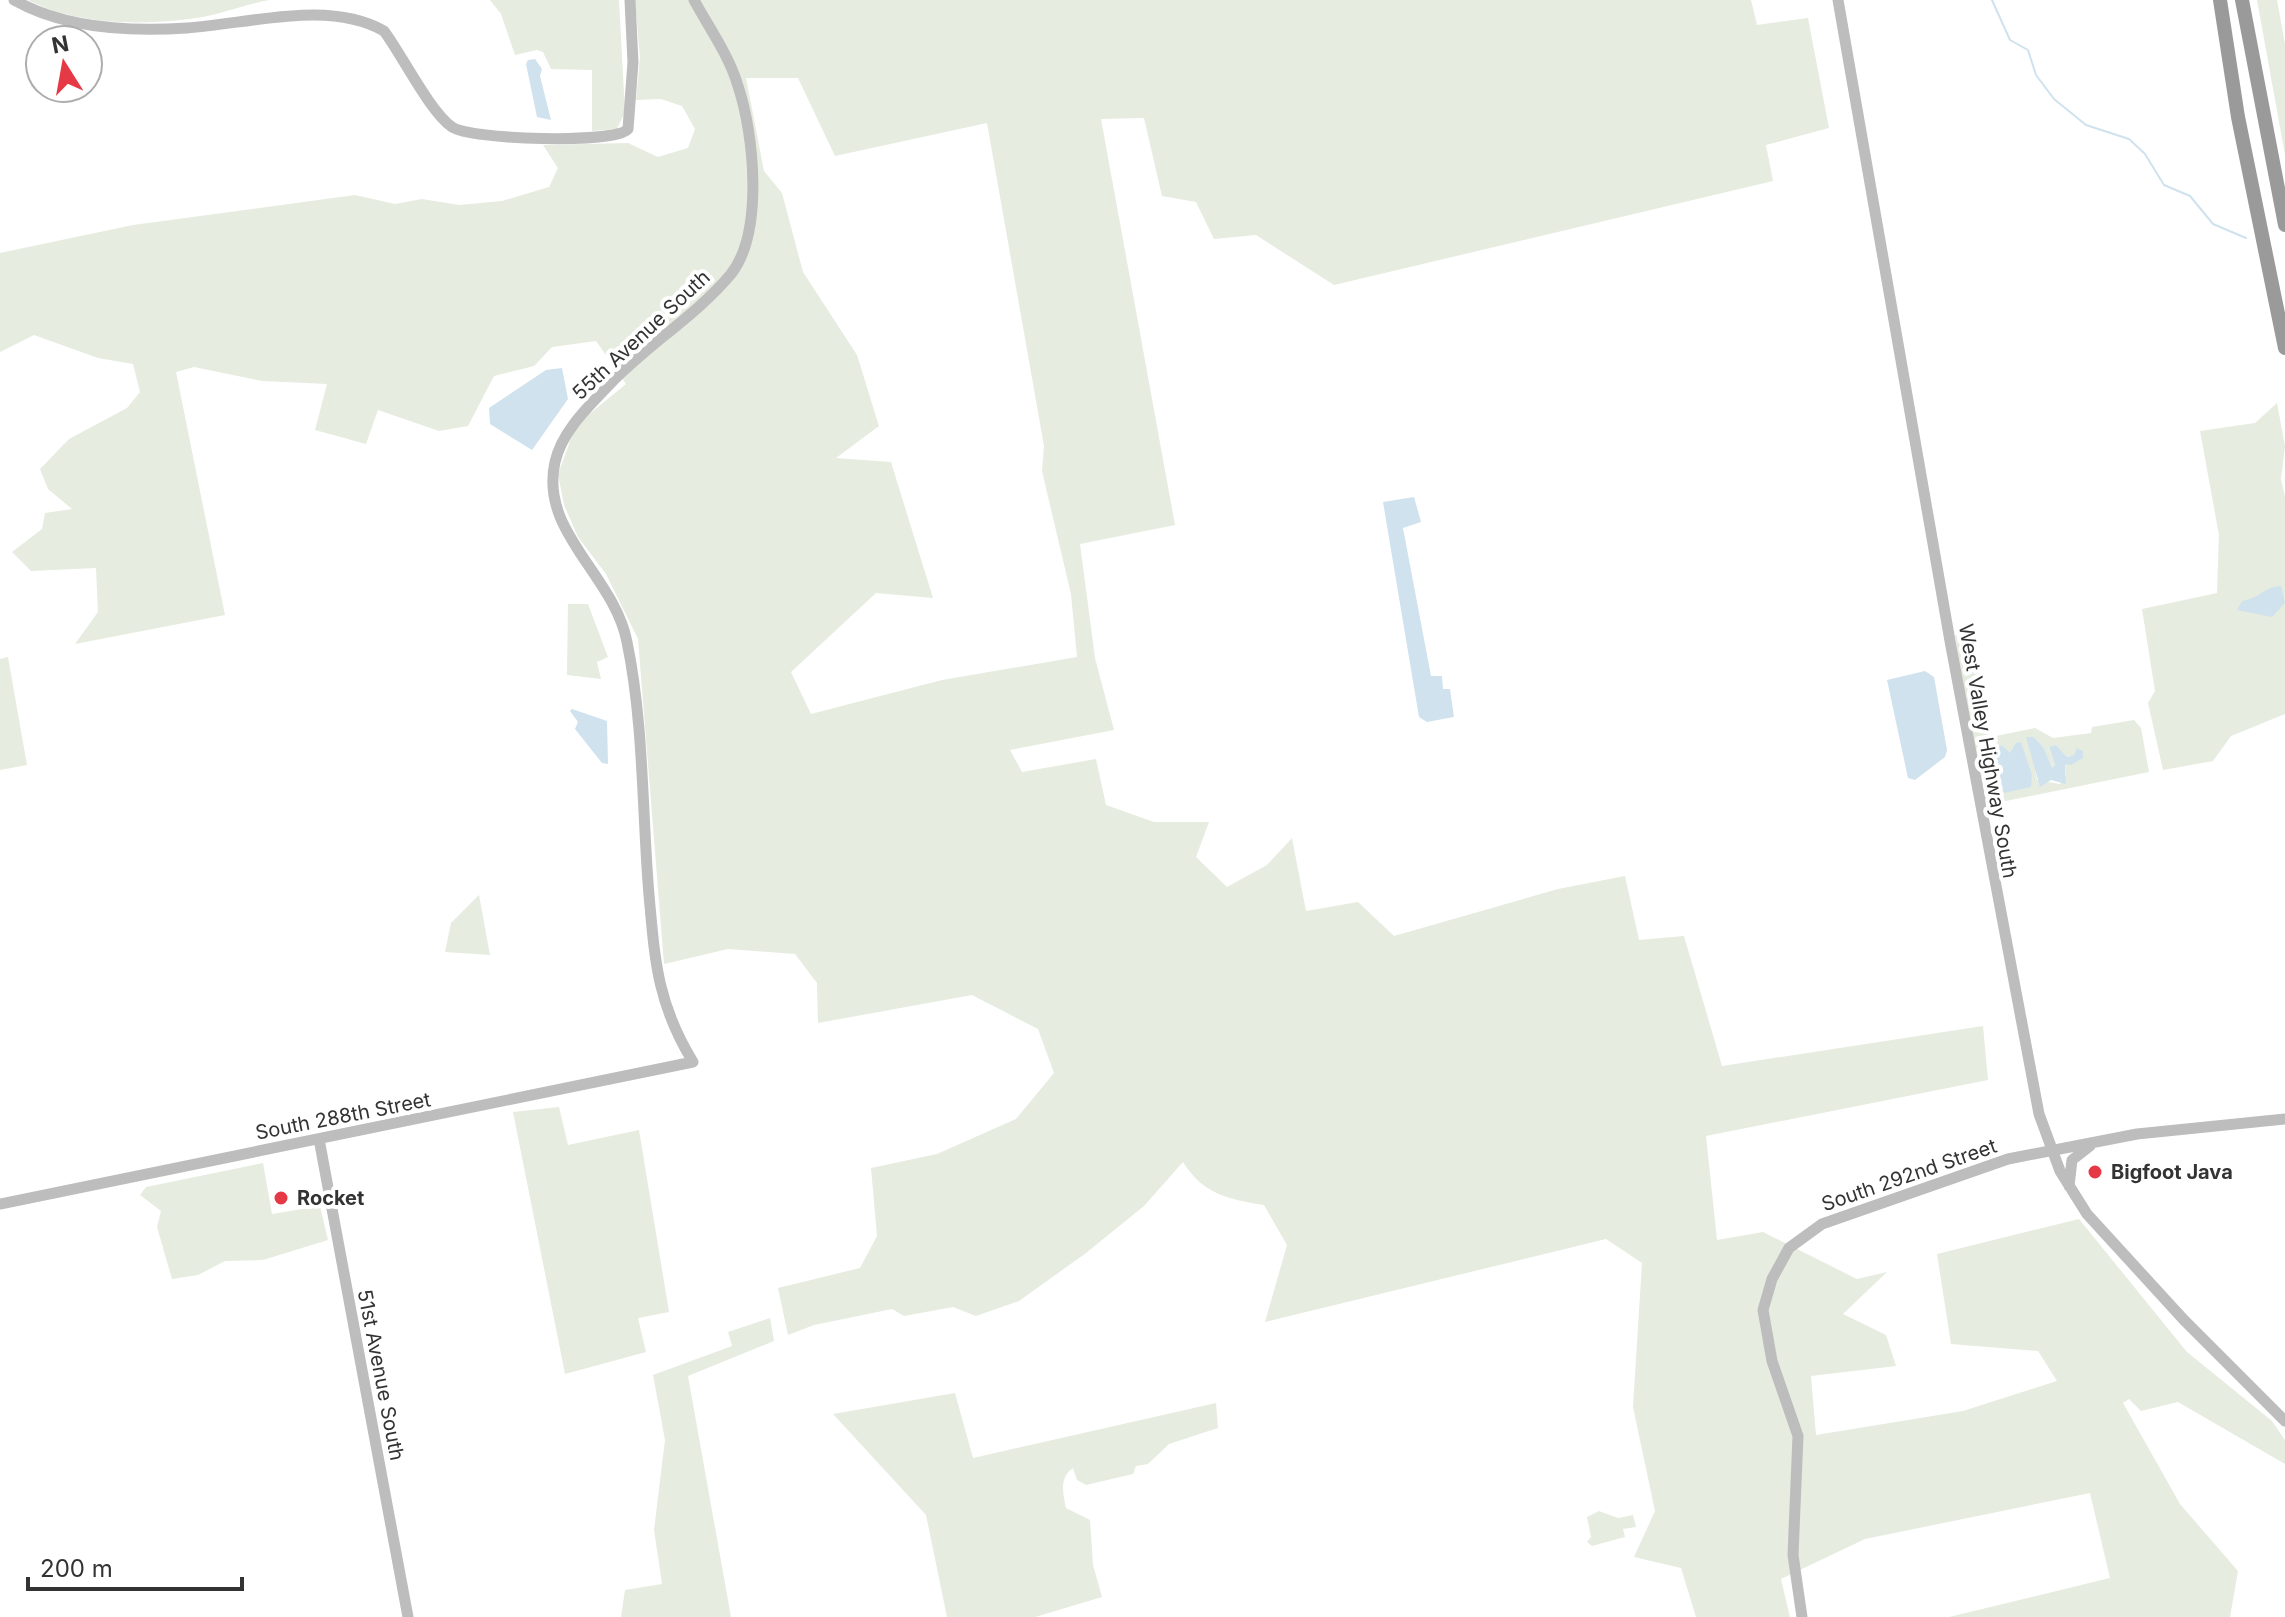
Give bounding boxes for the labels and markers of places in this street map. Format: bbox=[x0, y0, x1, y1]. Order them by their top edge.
place label: Bigfoot Java bbox=[2111, 1160, 2233, 1184]
marker: Bigfoot Java bbox=[2086, 1163, 2104, 1181]
place label: Rocket bbox=[297, 1186, 364, 1210]
marker: Rocket bbox=[272, 1189, 290, 1207]

